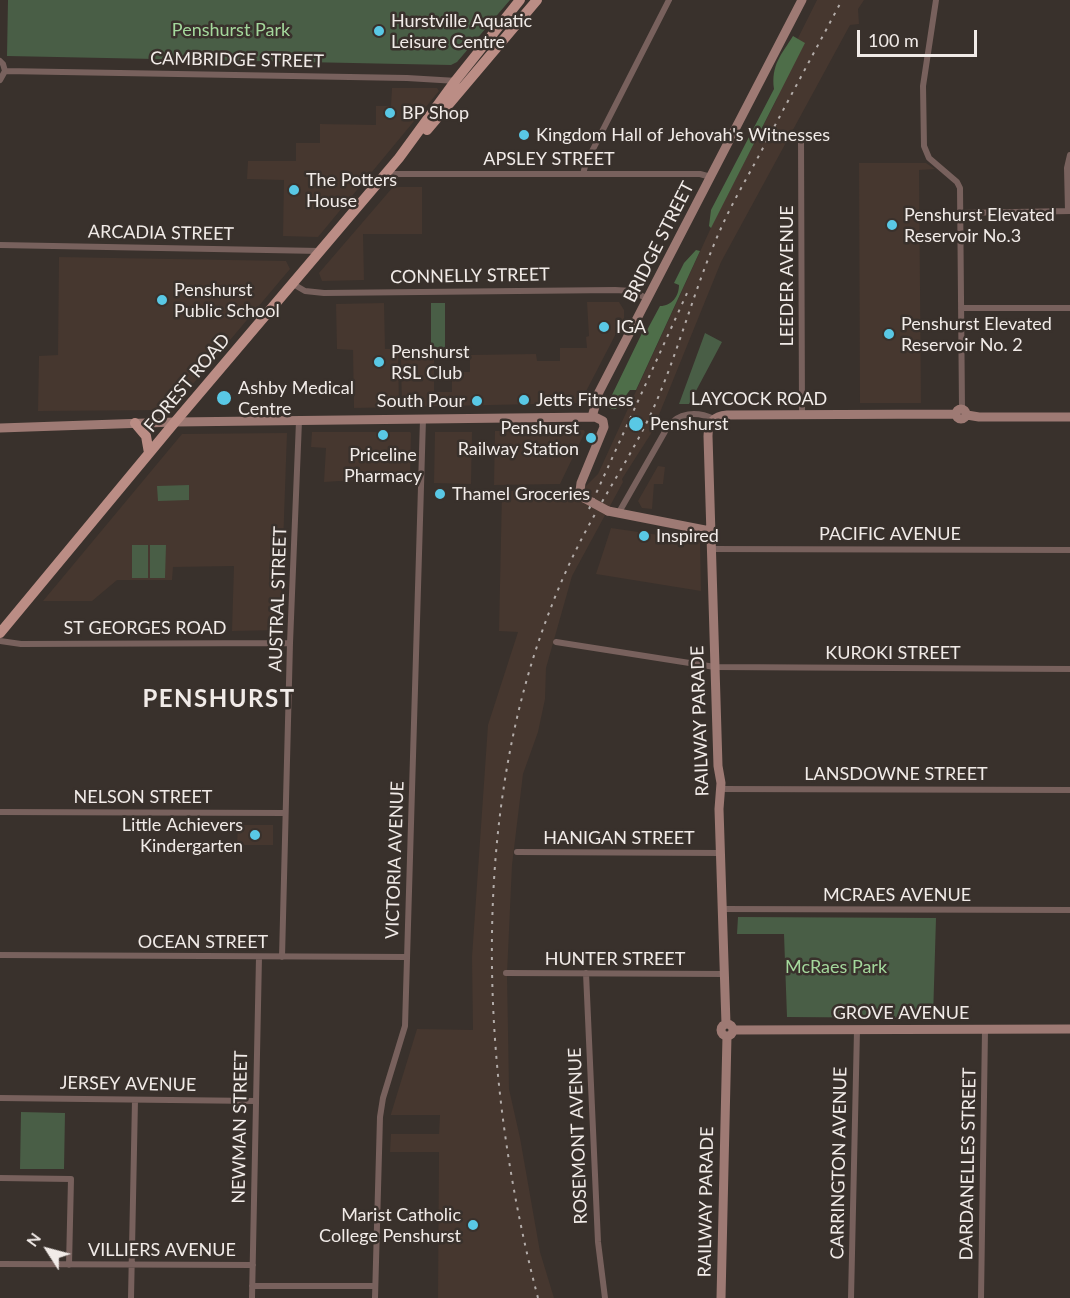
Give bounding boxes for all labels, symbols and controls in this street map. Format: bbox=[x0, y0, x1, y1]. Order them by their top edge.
place label: Hurstville Aquatic Leisure Centre bbox=[391, 10, 532, 52]
scale bar bbox=[860, 18, 980, 56]
park label: Penshurst Park bbox=[172, 19, 290, 41]
marker: Hurstville Aquatic Leisure Centre bbox=[372, 24, 386, 38]
text: 100 m bbox=[868, 29, 919, 51]
street label: CAMBRIDGE STREET bbox=[150, 48, 324, 72]
place label: BP Shop bbox=[402, 102, 469, 124]
marker: BP Shop bbox=[383, 106, 397, 120]
place label: Kingdom Hall of Jehovah's Witnesses bbox=[536, 124, 830, 146]
marker: Kingdom Hall of Jehovah's Witnesses bbox=[517, 128, 531, 142]
street label: APSLEY STREET bbox=[483, 148, 615, 170]
place label: The Potters House bbox=[306, 169, 397, 212]
street label: BRIDGE STREET bbox=[619, 178, 699, 306]
marker: The Potters House bbox=[287, 183, 301, 197]
place label: Penshurst Elevated Reservoir No.3 bbox=[904, 204, 1055, 246]
street label: LEEDER AVENUE bbox=[776, 205, 798, 347]
marker: Penshurst Elevated Reservoir No.3 bbox=[885, 218, 899, 232]
street label: ARCADIA STREET bbox=[88, 221, 234, 245]
street label: CONNELLY STREET bbox=[390, 264, 550, 288]
place label: Penshurst Public School bbox=[174, 279, 280, 322]
marker: Penshurst Public School bbox=[155, 293, 169, 307]
place label: Penshurst Elevated Reservoir No. 2 bbox=[901, 313, 1052, 356]
place label: IGA bbox=[616, 316, 646, 338]
marker: IGA bbox=[597, 320, 611, 334]
marker: Penshurst Elevated Reservoir No. 2 bbox=[882, 327, 896, 341]
street label: FOREST ROAD bbox=[139, 329, 235, 437]
place label: Penshurst RSL Club bbox=[391, 341, 469, 384]
marker: Penshurst RSL Club bbox=[372, 355, 386, 369]
place label: Ashby Medical Centre bbox=[238, 377, 354, 420]
street label: LAYCOCK ROAD bbox=[691, 388, 827, 410]
marker: Ashby Medical Centre bbox=[215, 389, 233, 407]
place label: Jetts Fitness bbox=[536, 389, 633, 411]
place label: South Pour bbox=[377, 390, 465, 412]
marker: Jetts Fitness bbox=[517, 393, 531, 407]
marker: South Pour bbox=[470, 394, 484, 408]
place label: Penshurst bbox=[650, 413, 728, 435]
marker: Penshurst bbox=[627, 415, 645, 433]
place label: Penshurst Railway Station bbox=[458, 417, 579, 460]
marker: Priceline Pharmacy bbox=[376, 428, 390, 442]
marker: Penshurst Railway Station bbox=[584, 431, 598, 445]
place label: Priceline Pharmacy bbox=[344, 444, 422, 486]
place label: Thamel Groceries bbox=[452, 483, 590, 505]
marker: Thamel Groceries bbox=[433, 487, 447, 501]
street label: PACIFIC AVENUE bbox=[819, 523, 961, 545]
place label: Inspired bbox=[656, 525, 719, 547]
street label: AUSTRAL STREET bbox=[265, 526, 291, 672]
marker: Inspired bbox=[637, 529, 651, 543]
street label: ST GEORGES ROAD bbox=[64, 617, 226, 639]
street label: KUROKI STREET bbox=[825, 642, 961, 664]
street label: RAILWAY PARADE bbox=[687, 645, 713, 797]
district label: PENSHURST bbox=[142, 685, 296, 713]
street label: LANSDOWNE STREET bbox=[804, 763, 988, 785]
street label: VICTORIA AVENUE bbox=[381, 781, 409, 939]
street label: NELSON STREET bbox=[74, 786, 212, 808]
place label: Little Achievers Kindergarten bbox=[122, 814, 243, 856]
street label: HANIGAN STREET bbox=[543, 827, 695, 849]
marker: Little Achievers Kindergarten bbox=[248, 828, 262, 842]
street label: MCRAES AVENUE bbox=[823, 884, 971, 906]
street label: OCEAN STREET bbox=[138, 931, 268, 953]
street label: HUNTER STREET bbox=[545, 948, 685, 970]
park label: McRaes Park bbox=[785, 956, 887, 978]
street label: GROVE AVENUE bbox=[833, 1002, 969, 1024]
street label: ROSEMONT AVENUE bbox=[564, 1047, 592, 1225]
street label: NEWMAN STREET bbox=[228, 1050, 252, 1204]
street label: CARRINGTON AVENUE bbox=[827, 1067, 851, 1259]
street label: DARDANELLES STREET bbox=[956, 1067, 980, 1261]
street label: JERSEY AVENUE bbox=[60, 1072, 196, 1096]
street label: RAILWAY PARADE bbox=[694, 1126, 718, 1278]
place label: Marist Catholic College Penshurst bbox=[319, 1204, 461, 1246]
marker: Marist Catholic College Penshurst bbox=[466, 1218, 480, 1232]
north arrow bbox=[18, 1220, 78, 1280]
text: N bbox=[22, 1229, 44, 1250]
street label: VILLIERS AVENUE bbox=[88, 1239, 236, 1261]

